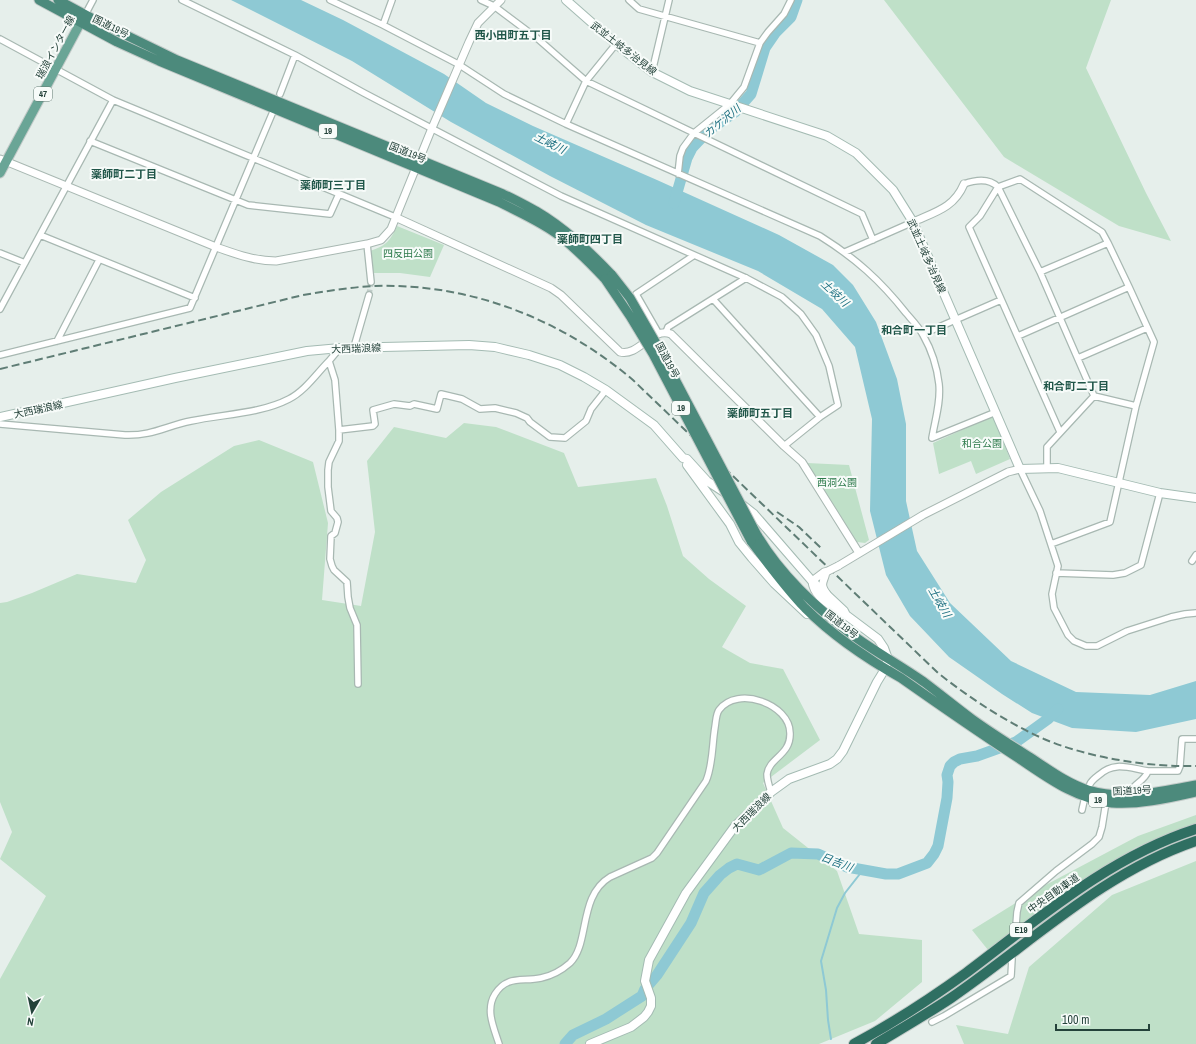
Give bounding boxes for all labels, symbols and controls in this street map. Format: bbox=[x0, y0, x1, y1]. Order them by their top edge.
street label: 国道19号 bbox=[90, 12, 131, 41]
street label: 瑞浪インター線 bbox=[33, 13, 78, 81]
street label: 武並土岐多治見線 bbox=[588, 19, 659, 78]
district label: 西小田町五丁目 bbox=[475, 28, 552, 42]
road number: 47 bbox=[34, 87, 52, 101]
water label: カケ沢川 bbox=[701, 101, 744, 141]
road number: 19 bbox=[319, 124, 337, 138]
water label: 土岐川 bbox=[532, 129, 569, 157]
street label: 国道19号 bbox=[387, 139, 428, 166]
district label: 薬師町二丁目 bbox=[91, 167, 157, 181]
district label: 薬師町三丁目 bbox=[300, 178, 366, 192]
street label: 武並土岐多治見線 bbox=[904, 217, 949, 295]
district label: 薬師町四丁目 bbox=[557, 232, 623, 246]
park label: 四反田公園 bbox=[383, 247, 433, 260]
water label: 土岐川 bbox=[818, 277, 853, 310]
district label: 和合町一丁目 bbox=[881, 323, 947, 337]
street label: 国道19号 bbox=[653, 340, 682, 381]
street label: 大西瑞浪線 bbox=[331, 341, 381, 356]
district label: 和合町二丁目 bbox=[1043, 379, 1109, 393]
street label: 大西瑞浪線 bbox=[12, 398, 64, 421]
road number: 19 bbox=[672, 401, 690, 415]
district label: 薬師町五丁目 bbox=[727, 406, 793, 420]
park label: 和合公園 bbox=[962, 437, 1002, 450]
park label: 西洞公園 bbox=[817, 476, 857, 489]
water label: 土岐川 bbox=[926, 584, 955, 621]
street label: 国道19号 bbox=[822, 607, 861, 642]
street label: 国道19号 bbox=[1112, 783, 1152, 798]
street label: 大西瑞浪線 bbox=[729, 790, 774, 835]
road number: 19 bbox=[1089, 793, 1107, 807]
water label: 日吉川 bbox=[819, 850, 856, 875]
street label: 中央自動車道 bbox=[1025, 871, 1082, 916]
road number: E19 bbox=[1010, 923, 1032, 937]
north arrow bbox=[12, 992, 52, 1032]
scale bar bbox=[1056, 1006, 1149, 1032]
text: 100 m bbox=[1062, 1012, 1089, 1028]
text: N bbox=[26, 1014, 35, 1029]

